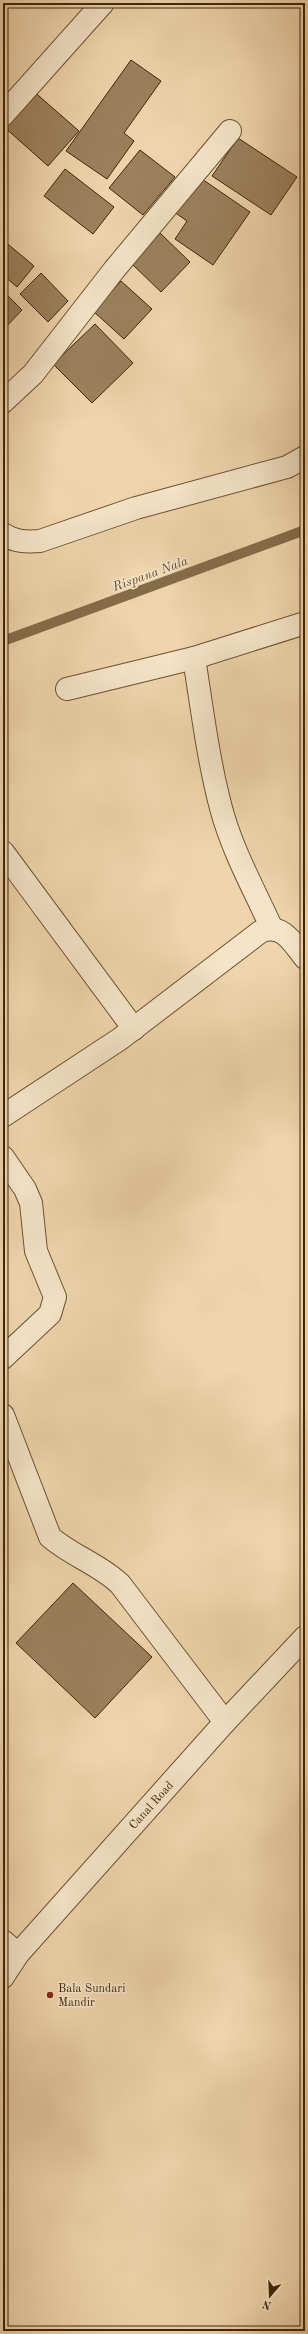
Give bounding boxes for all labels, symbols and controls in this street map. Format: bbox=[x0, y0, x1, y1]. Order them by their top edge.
water label: Rispana Nala bbox=[110, 555, 190, 594]
street label: Canal Road bbox=[127, 1779, 176, 1832]
place label: Bala Sundari Mandir bbox=[58, 1983, 125, 2009]
marker: Bala Sundari Mandir bbox=[45, 1990, 55, 2000]
north arrow bbox=[250, 2276, 290, 2316]
text: N bbox=[261, 2297, 273, 2311]

